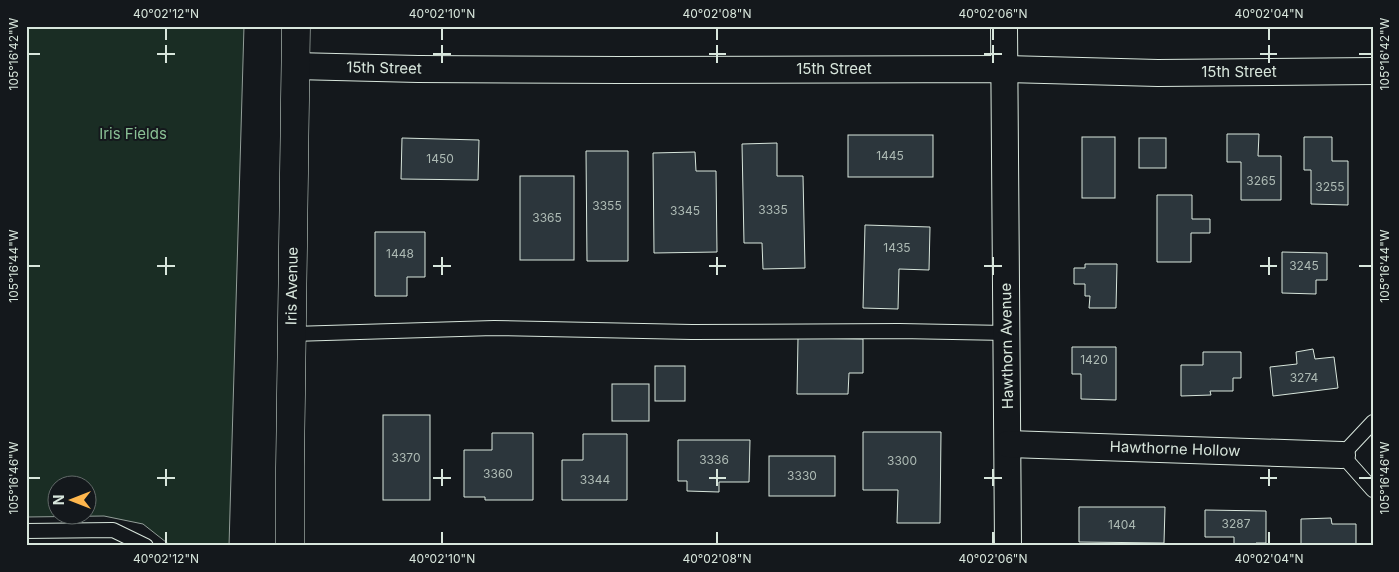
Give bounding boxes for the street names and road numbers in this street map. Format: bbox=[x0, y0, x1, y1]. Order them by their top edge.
street label: 15th Street bbox=[346, 57, 422, 78]
street label: 15th Street bbox=[796, 59, 872, 78]
street label: 15th Street bbox=[1201, 62, 1277, 81]
street label: Iris Avenue bbox=[281, 247, 302, 325]
street label: Hawthorn Avenue bbox=[996, 283, 1017, 409]
street label: Hawthorne Hollow bbox=[1109, 437, 1241, 460]

